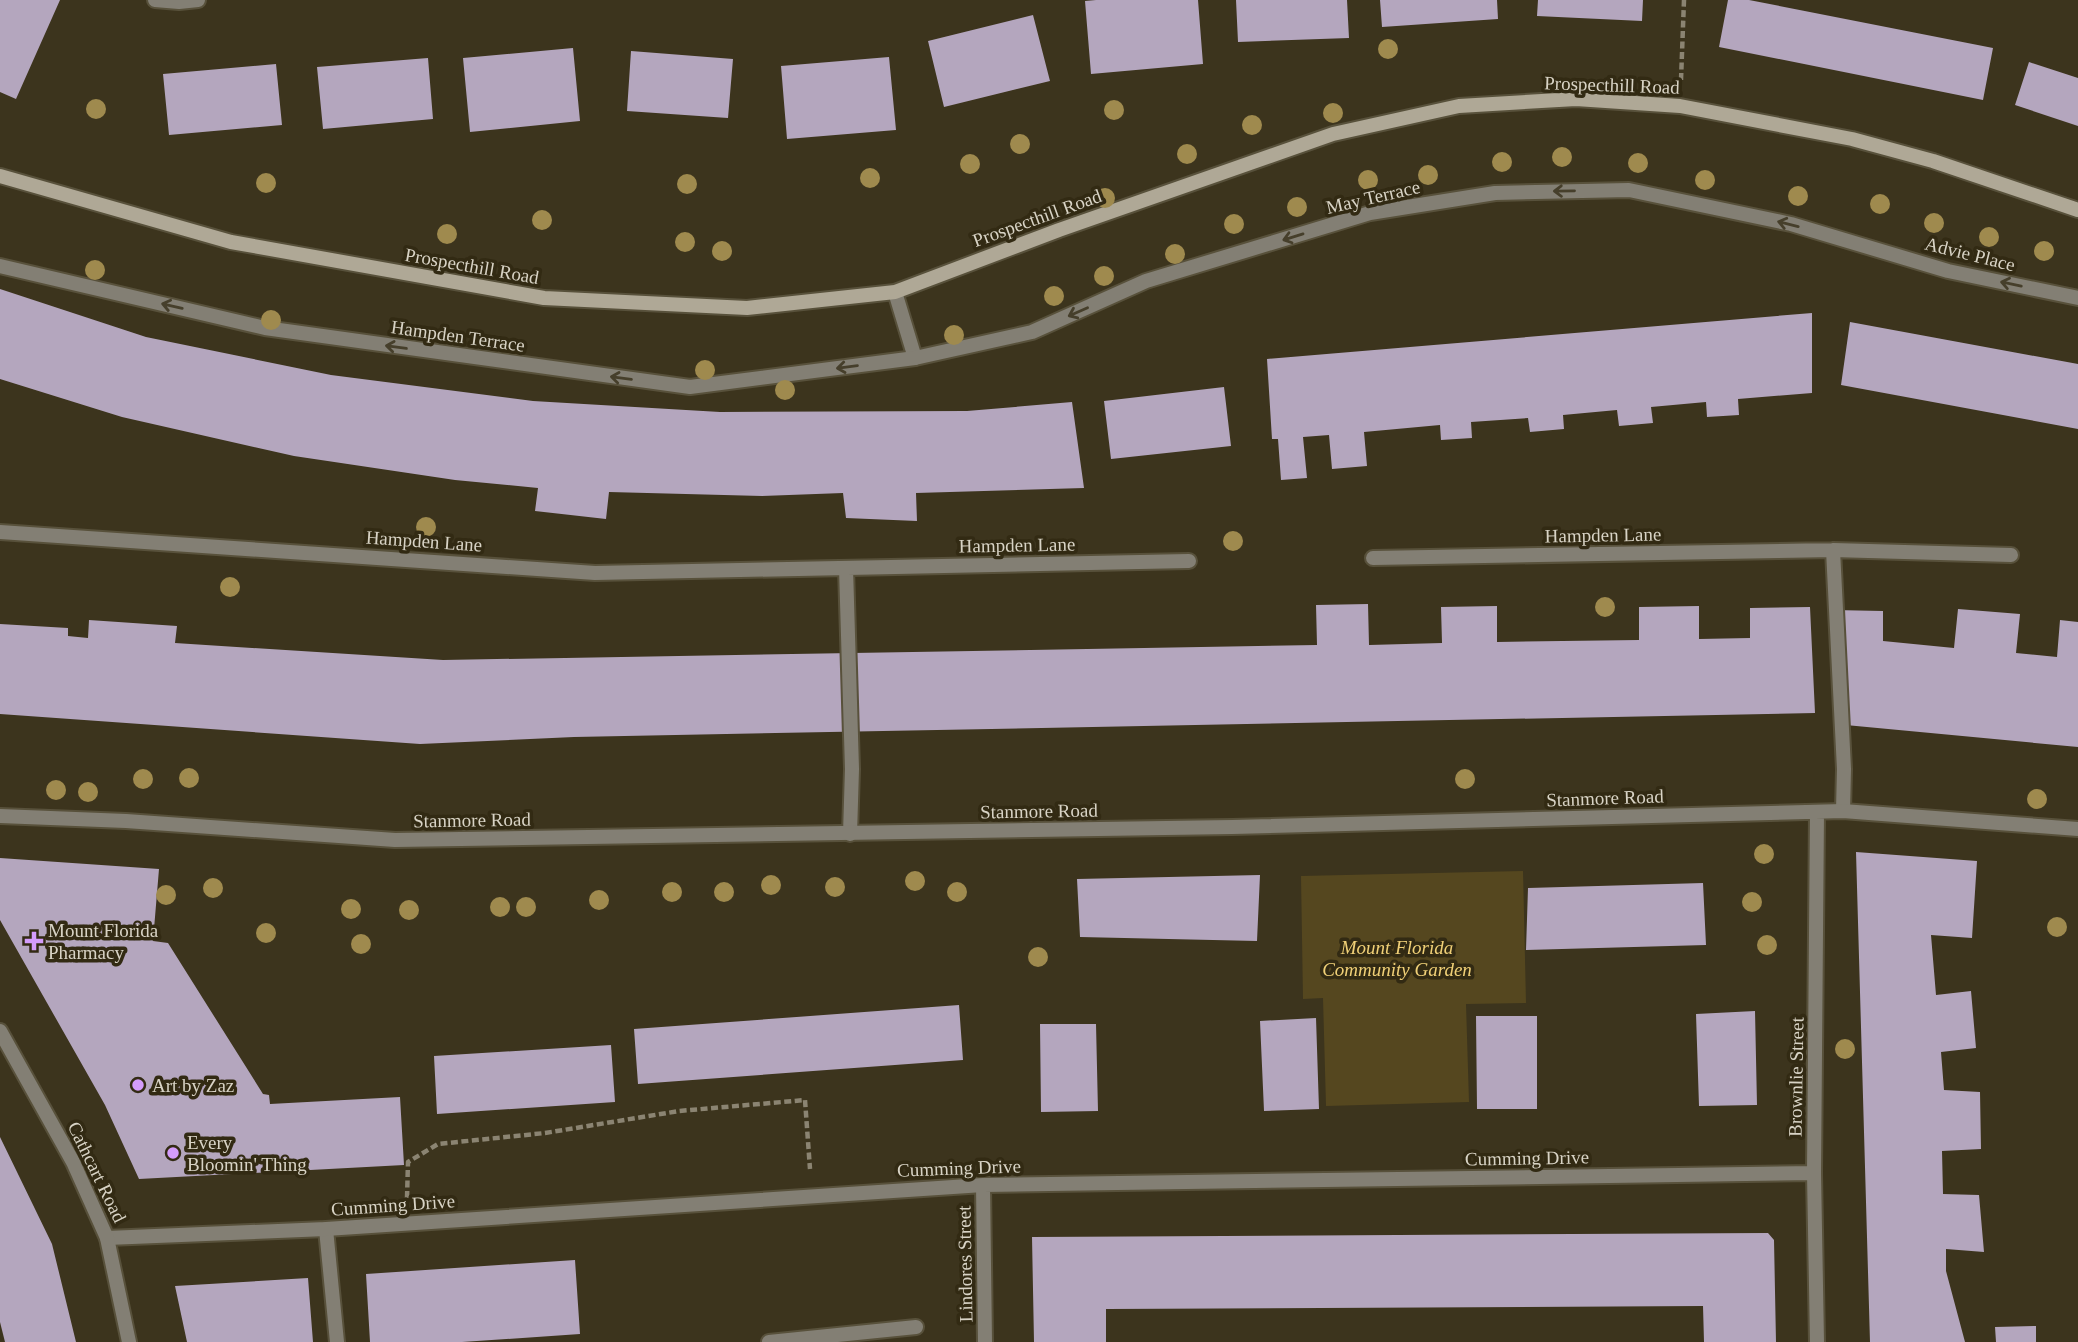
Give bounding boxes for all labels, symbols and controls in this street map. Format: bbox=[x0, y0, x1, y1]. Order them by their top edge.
street label: Prospecthill Road bbox=[1544, 72, 1681, 98]
street label: May Terrace bbox=[1324, 176, 1422, 218]
street label: Prospecthill Road bbox=[970, 185, 1105, 251]
one-way arrow bbox=[1553, 185, 1576, 198]
one-way arrow bbox=[1777, 217, 1800, 230]
one-way arrow bbox=[1282, 231, 1304, 244]
street label: Advie Place bbox=[1923, 233, 2017, 275]
street label: Prospecthill Road bbox=[403, 244, 541, 288]
one-way arrow bbox=[2000, 277, 2023, 291]
one-way arrow bbox=[161, 299, 184, 312]
one-way arrow bbox=[1068, 306, 1089, 319]
street label: Hampden Terrace bbox=[390, 316, 526, 356]
one-way arrow bbox=[385, 340, 408, 353]
one-way arrow bbox=[836, 360, 859, 373]
one-way arrow bbox=[611, 371, 633, 384]
street label: Hampden Lane bbox=[1545, 523, 1661, 547]
street label: Hampden Lane bbox=[365, 526, 483, 556]
street label: Hampden Lane bbox=[959, 533, 1075, 557]
street label: Stanmore Road bbox=[1546, 785, 1665, 811]
street label: Stanmore Road bbox=[980, 799, 1099, 823]
street label: Stanmore Road bbox=[413, 808, 532, 832]
place label: Mount Florida Pharmacy bbox=[48, 920, 159, 963]
marker: Mount Florida Pharmacy bbox=[26, 933, 42, 949]
park label: Mount Florida Community Garden bbox=[1322, 937, 1472, 980]
street label: Brownlie Street bbox=[1784, 1016, 1808, 1137]
place label: Art by Zaz bbox=[152, 1075, 234, 1096]
marker: Art by Zaz bbox=[130, 1077, 146, 1093]
street label: Cathcart Road bbox=[64, 1118, 131, 1226]
place label: Every Bloomin' Thing bbox=[187, 1132, 307, 1175]
marker: Every Bloomin' Thing bbox=[165, 1145, 181, 1161]
street label: Cumming Drive bbox=[1465, 1146, 1589, 1170]
street label: Cumming Drive bbox=[897, 1155, 1021, 1181]
street label: Cumming Drive bbox=[330, 1190, 456, 1220]
street label: Lindores Street bbox=[953, 1205, 977, 1322]

